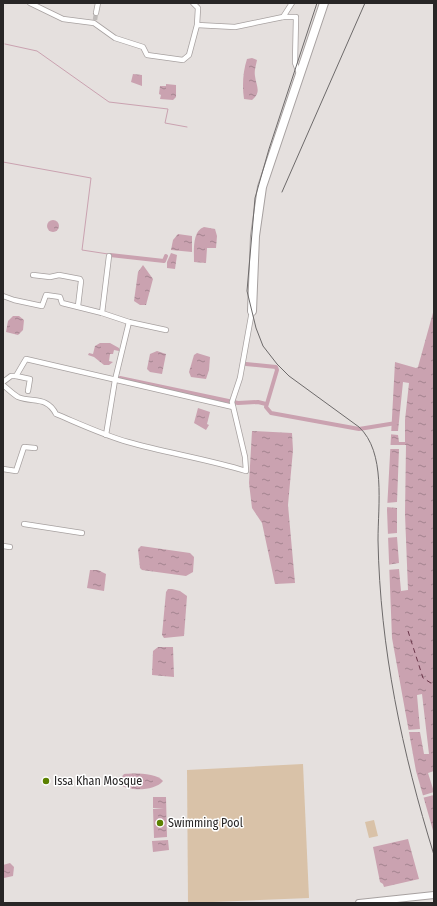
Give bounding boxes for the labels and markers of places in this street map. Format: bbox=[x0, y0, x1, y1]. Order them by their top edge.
place label: Issa Khan Mosque bbox=[54, 774, 142, 788]
marker: Issa Khan Mosque bbox=[41, 776, 51, 786]
place label: Swimming Pool bbox=[168, 816, 243, 830]
marker: Swimming Pool bbox=[155, 818, 165, 828]

